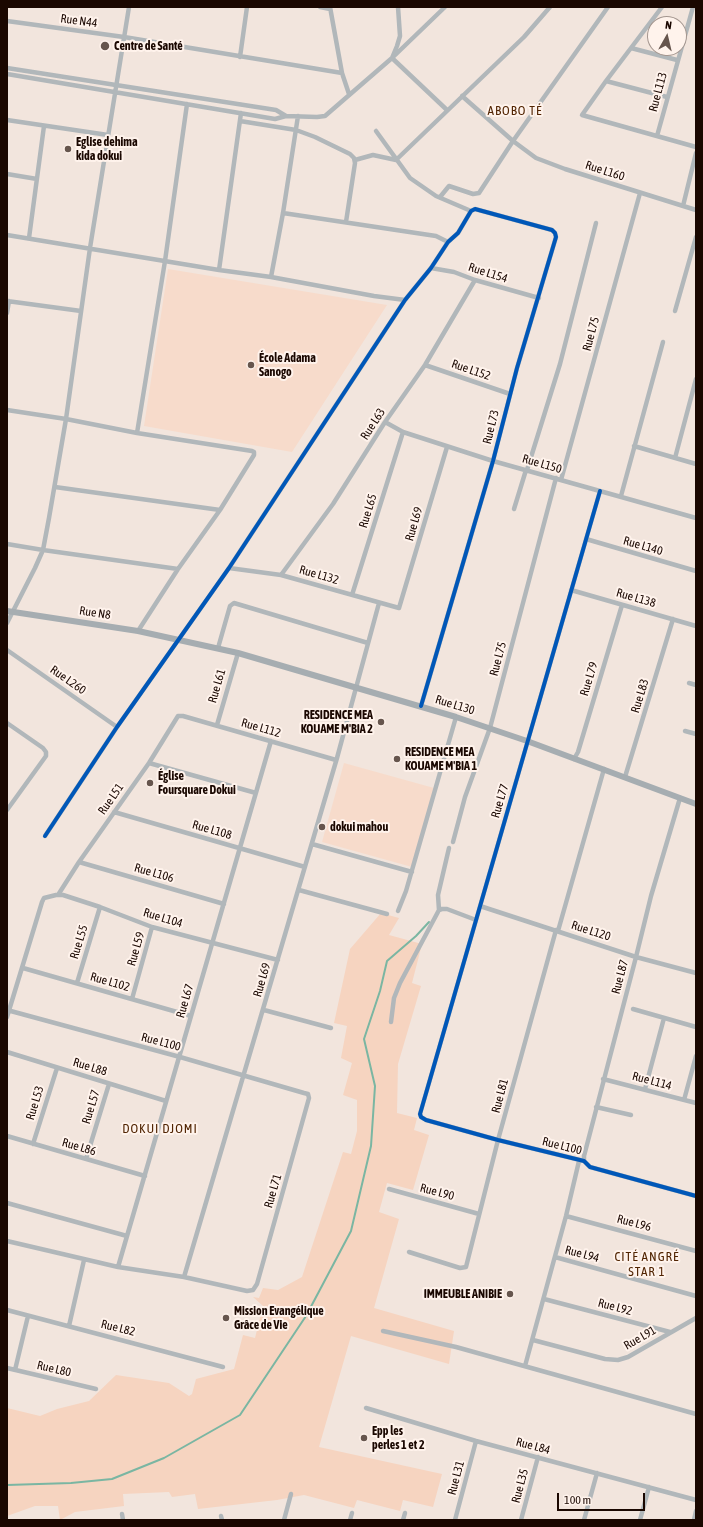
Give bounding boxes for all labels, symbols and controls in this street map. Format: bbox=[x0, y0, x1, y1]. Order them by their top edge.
street label: Rue N44 bbox=[60, 11, 98, 31]
north arrow bbox=[647, 16, 687, 56]
text: N bbox=[664, 19, 673, 32]
place label: Centre de Santé bbox=[114, 39, 183, 53]
marker: Centre de Santé bbox=[99, 40, 111, 52]
street label: Rue L113 bbox=[646, 71, 670, 113]
district label: ABOBO TÉ bbox=[488, 103, 542, 119]
place label: Eglise dehima kida dokui bbox=[76, 135, 137, 163]
marker: Eglise dehima kida dokui bbox=[63, 144, 73, 154]
street label: Rue L160 bbox=[584, 158, 626, 184]
street label: Rue L154 bbox=[467, 260, 509, 286]
street label: Rue L75 bbox=[580, 315, 602, 353]
place label: École Adama Sanogo bbox=[259, 351, 316, 379]
street label: Rue L152 bbox=[450, 357, 492, 383]
marker: École Adama Sanogo bbox=[246, 360, 256, 370]
street label: Rue L63 bbox=[357, 405, 389, 443]
street label: Rue L73 bbox=[480, 408, 502, 446]
street label: Rue L150 bbox=[521, 452, 563, 476]
street label: Rue L65 bbox=[356, 492, 380, 530]
street label: Rue L69 bbox=[402, 505, 426, 543]
street label: Rue L140 bbox=[622, 534, 664, 558]
street label: Rue L132 bbox=[298, 563, 340, 587]
street label: Rue L138 bbox=[615, 586, 657, 610]
street label: Rue N8 bbox=[78, 603, 112, 623]
street label: Rue L75 bbox=[487, 640, 509, 678]
street label: Rue L79 bbox=[577, 660, 601, 698]
street label: Rue L260 bbox=[47, 663, 89, 697]
street label: Rue L61 bbox=[205, 667, 229, 705]
street label: Rue L83 bbox=[628, 677, 652, 715]
street label: Rue L130 bbox=[434, 692, 476, 718]
place label: RESIDENCE MEA KOUAME M'BIA 2 bbox=[301, 708, 373, 736]
street label: Rue L112 bbox=[240, 716, 282, 740]
marker: RESIDENCE MEA KOUAME M'BIA 2 bbox=[376, 717, 386, 727]
place label: RESIDENCE MEA KOUAME M'BIA 1 bbox=[405, 745, 477, 773]
marker: RESIDENCE MEA KOUAME M'BIA 1 bbox=[392, 754, 402, 764]
place label: Église Foursquare Dokui bbox=[158, 769, 236, 797]
marker: Église Foursquare Dokui bbox=[145, 778, 155, 788]
street label: Rue L51 bbox=[95, 781, 127, 817]
street label: Rue L77 bbox=[488, 782, 512, 820]
street label: Rue L108 bbox=[191, 818, 233, 842]
place label: dokui mahou bbox=[330, 820, 388, 834]
marker: dokui mahou bbox=[317, 822, 327, 832]
street label: Rue L106 bbox=[133, 861, 175, 885]
street label: Rue L104 bbox=[142, 905, 184, 931]
street label: Rue L120 bbox=[570, 918, 612, 944]
street label: Rue L55 bbox=[67, 923, 91, 961]
street label: Rue L59 bbox=[124, 930, 148, 968]
street label: Rue L87 bbox=[609, 958, 631, 996]
street label: Rue L69 bbox=[250, 961, 274, 999]
street label: Rue L102 bbox=[89, 970, 131, 994]
street label: Rue L67 bbox=[173, 982, 197, 1020]
street label: Rue L100 bbox=[140, 1030, 182, 1054]
street label: Rue L88 bbox=[71, 1055, 109, 1079]
street label: Rue L114 bbox=[631, 1069, 673, 1093]
street label: Rue L81 bbox=[489, 1077, 511, 1115]
street label: Rue L53 bbox=[23, 1084, 47, 1122]
street label: Rue L57 bbox=[79, 1088, 103, 1126]
district label: DOKUI DJOMI bbox=[122, 1121, 198, 1137]
street label: Rue L100 bbox=[541, 1134, 583, 1158]
street label: Rue L86 bbox=[60, 1135, 98, 1159]
street label: Rue L71 bbox=[261, 1172, 285, 1210]
street label: Rue L90 bbox=[418, 1181, 456, 1203]
street label: Rue L96 bbox=[615, 1212, 653, 1234]
street label: Rue L94 bbox=[563, 1243, 601, 1265]
district label: CITÉ ANGRÉ STAR 1 bbox=[614, 1249, 680, 1280]
place label: IMMEUBLE ANIBIE bbox=[424, 1287, 502, 1301]
marker: IMMEUBLE ANIBIE bbox=[505, 1289, 515, 1299]
street label: Rue L92 bbox=[596, 1296, 634, 1318]
place label: Mission Evangélique Grâce de Vie bbox=[234, 1304, 324, 1332]
marker: Mission Evangélique Grâce de Vie bbox=[221, 1313, 231, 1323]
street label: Rue L82 bbox=[99, 1317, 137, 1339]
street label: Rue L91 bbox=[621, 1323, 659, 1353]
street label: Rue L80 bbox=[35, 1358, 73, 1380]
place label: Epp les perles 1 et 2 bbox=[372, 1424, 425, 1452]
marker: Epp les perles 1 et 2 bbox=[359, 1433, 369, 1443]
street label: Rue L84 bbox=[514, 1435, 552, 1457]
street label: Rue L31 bbox=[445, 1459, 467, 1497]
street label: Rue L35 bbox=[509, 1467, 531, 1505]
scale bar bbox=[559, 1485, 647, 1511]
text: 100 m bbox=[564, 1493, 591, 1507]

